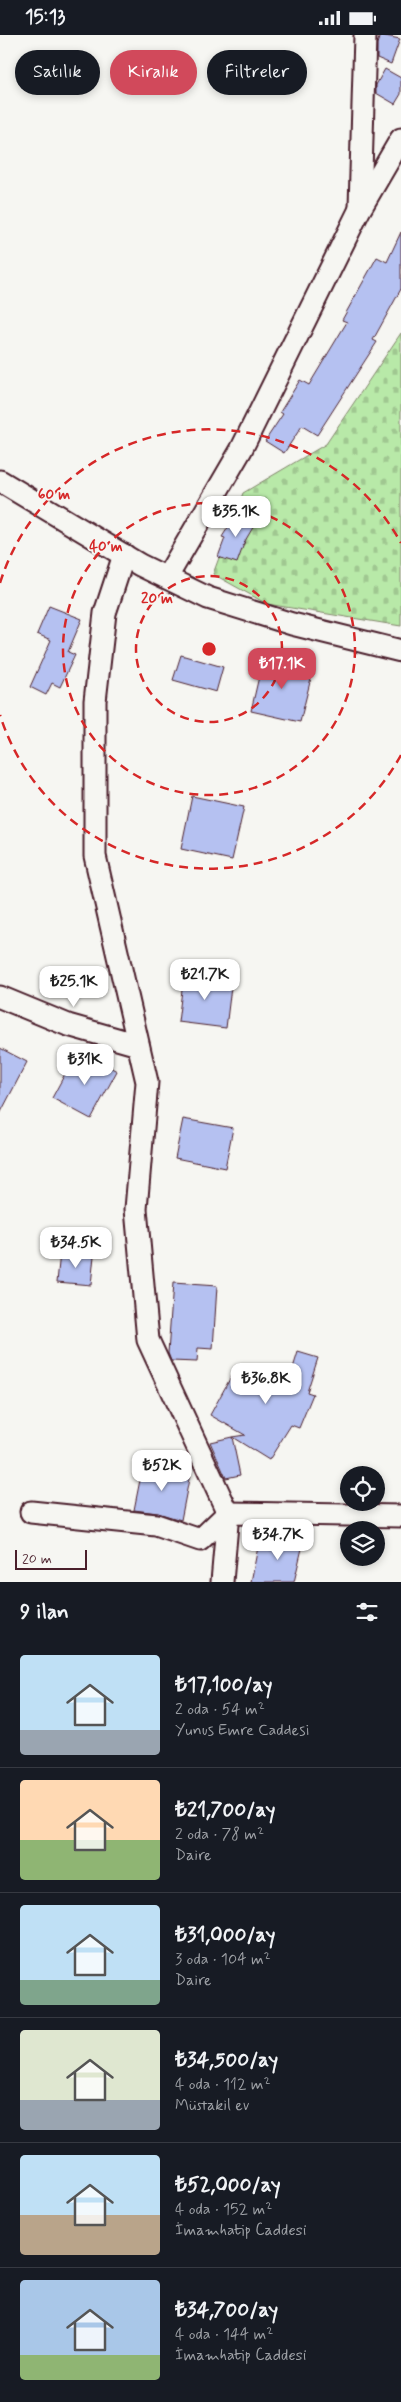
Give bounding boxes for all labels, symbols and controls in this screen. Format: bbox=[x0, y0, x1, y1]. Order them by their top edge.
text: 15:13 bbox=[25, 5, 65, 30]
chip: Satılık bbox=[15, 50, 100, 95]
chip: Kiralık bbox=[110, 50, 197, 95]
chip: Filtreler bbox=[207, 50, 307, 95]
text: 60 m bbox=[38, 485, 70, 505]
pin: ₺35.1K bbox=[195, 495, 277, 538]
text: ₺35.1K bbox=[213, 501, 259, 522]
text: 40 m bbox=[89, 537, 123, 557]
text: 20 m bbox=[141, 589, 173, 609]
centre of rings bbox=[200, 640, 218, 658]
pin: ₺17.1K bbox=[241, 647, 323, 690]
text: ₺17.1K bbox=[259, 653, 305, 674]
pin: ₺21.7K bbox=[164, 959, 246, 1001]
text: ₺21.7K bbox=[181, 964, 229, 985]
pin: ₺25.1K bbox=[33, 965, 115, 1008]
text: ₺25.1K bbox=[50, 971, 98, 992]
pin: ₺31K bbox=[55, 1043, 115, 1086]
text: ₺31K bbox=[68, 1049, 102, 1070]
pin: ₺34.5K bbox=[35, 1227, 117, 1269]
text: ₺34.5K bbox=[51, 1232, 101, 1253]
pin: ₺36.8K bbox=[225, 1363, 307, 1405]
text: ₺36.8K bbox=[242, 1368, 290, 1389]
pin: ₺52K bbox=[132, 1449, 192, 1492]
text: ₺52K bbox=[143, 1455, 181, 1476]
map controls bbox=[340, 1466, 385, 1566]
button: locate bbox=[340, 1466, 385, 1511]
pin: ₺34.7K bbox=[237, 1519, 319, 1561]
button: layers bbox=[340, 1521, 385, 1566]
text: ₺34.7K bbox=[253, 1524, 303, 1545]
scale bar bbox=[15, 1547, 88, 1570]
text: 20 m bbox=[22, 1550, 52, 1568]
text: 9 ilan bbox=[20, 1598, 69, 1626]
icon: filters bbox=[353, 1598, 381, 1626]
text: ₺17,100/ay bbox=[175, 1671, 272, 1699]
icon: home bbox=[60, 1675, 120, 1735]
text: 2 oda · 54 m² bbox=[175, 1699, 265, 1720]
text: Yunus Emre Caddesi bbox=[175, 1720, 310, 1741]
text: ₺21,700/ay bbox=[175, 1796, 275, 1824]
icon: home bbox=[60, 1800, 120, 1860]
text: 2 oda · 78 m² bbox=[175, 1824, 264, 1845]
text: Daire bbox=[175, 1845, 211, 1866]
text: ₺31,000/ay bbox=[175, 1921, 276, 1949]
icon: home bbox=[60, 1925, 120, 1985]
text: 3 oda · 104 m² bbox=[175, 1949, 271, 1970]
text: Daire bbox=[175, 1970, 211, 1991]
text: ₺34,500/ay bbox=[175, 2046, 278, 2074]
icon: home bbox=[60, 2050, 120, 2110]
text: 4 oda · 112 m² bbox=[175, 2074, 271, 2095]
text: Müstakil ev bbox=[175, 2095, 249, 2116]
text: ₺52,000/ay bbox=[175, 2171, 281, 2199]
icon: home bbox=[60, 2175, 120, 2235]
text: 4 oda · 152 m² bbox=[175, 2199, 272, 2220]
text: İmamhatip Caddesi bbox=[175, 2220, 306, 2241]
text: ₺34,700/ay bbox=[175, 2296, 278, 2324]
icon: home bbox=[60, 2300, 120, 2360]
text: 4 oda · 144 m² bbox=[175, 2324, 273, 2345]
text: İmamhatip Caddesi bbox=[175, 2345, 306, 2366]

